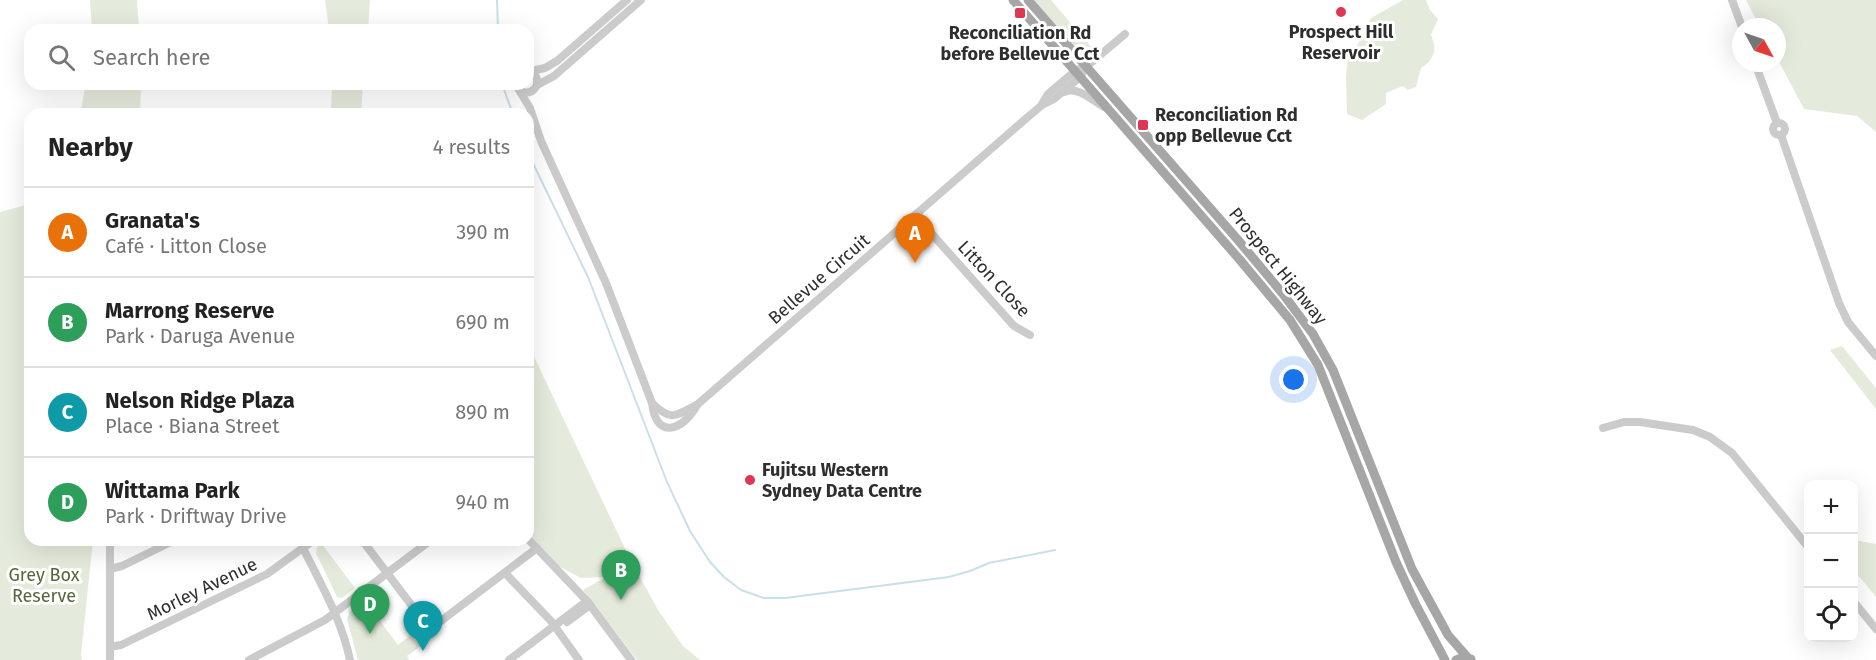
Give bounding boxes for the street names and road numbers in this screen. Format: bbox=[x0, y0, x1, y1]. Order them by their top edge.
street label: Prospect Highway bbox=[1224, 203, 1332, 329]
street label: Bellevue Circuit bbox=[764, 229, 874, 329]
street label: Litton Close bbox=[953, 236, 1035, 322]
street label: Morley Avenue bbox=[143, 553, 261, 625]

